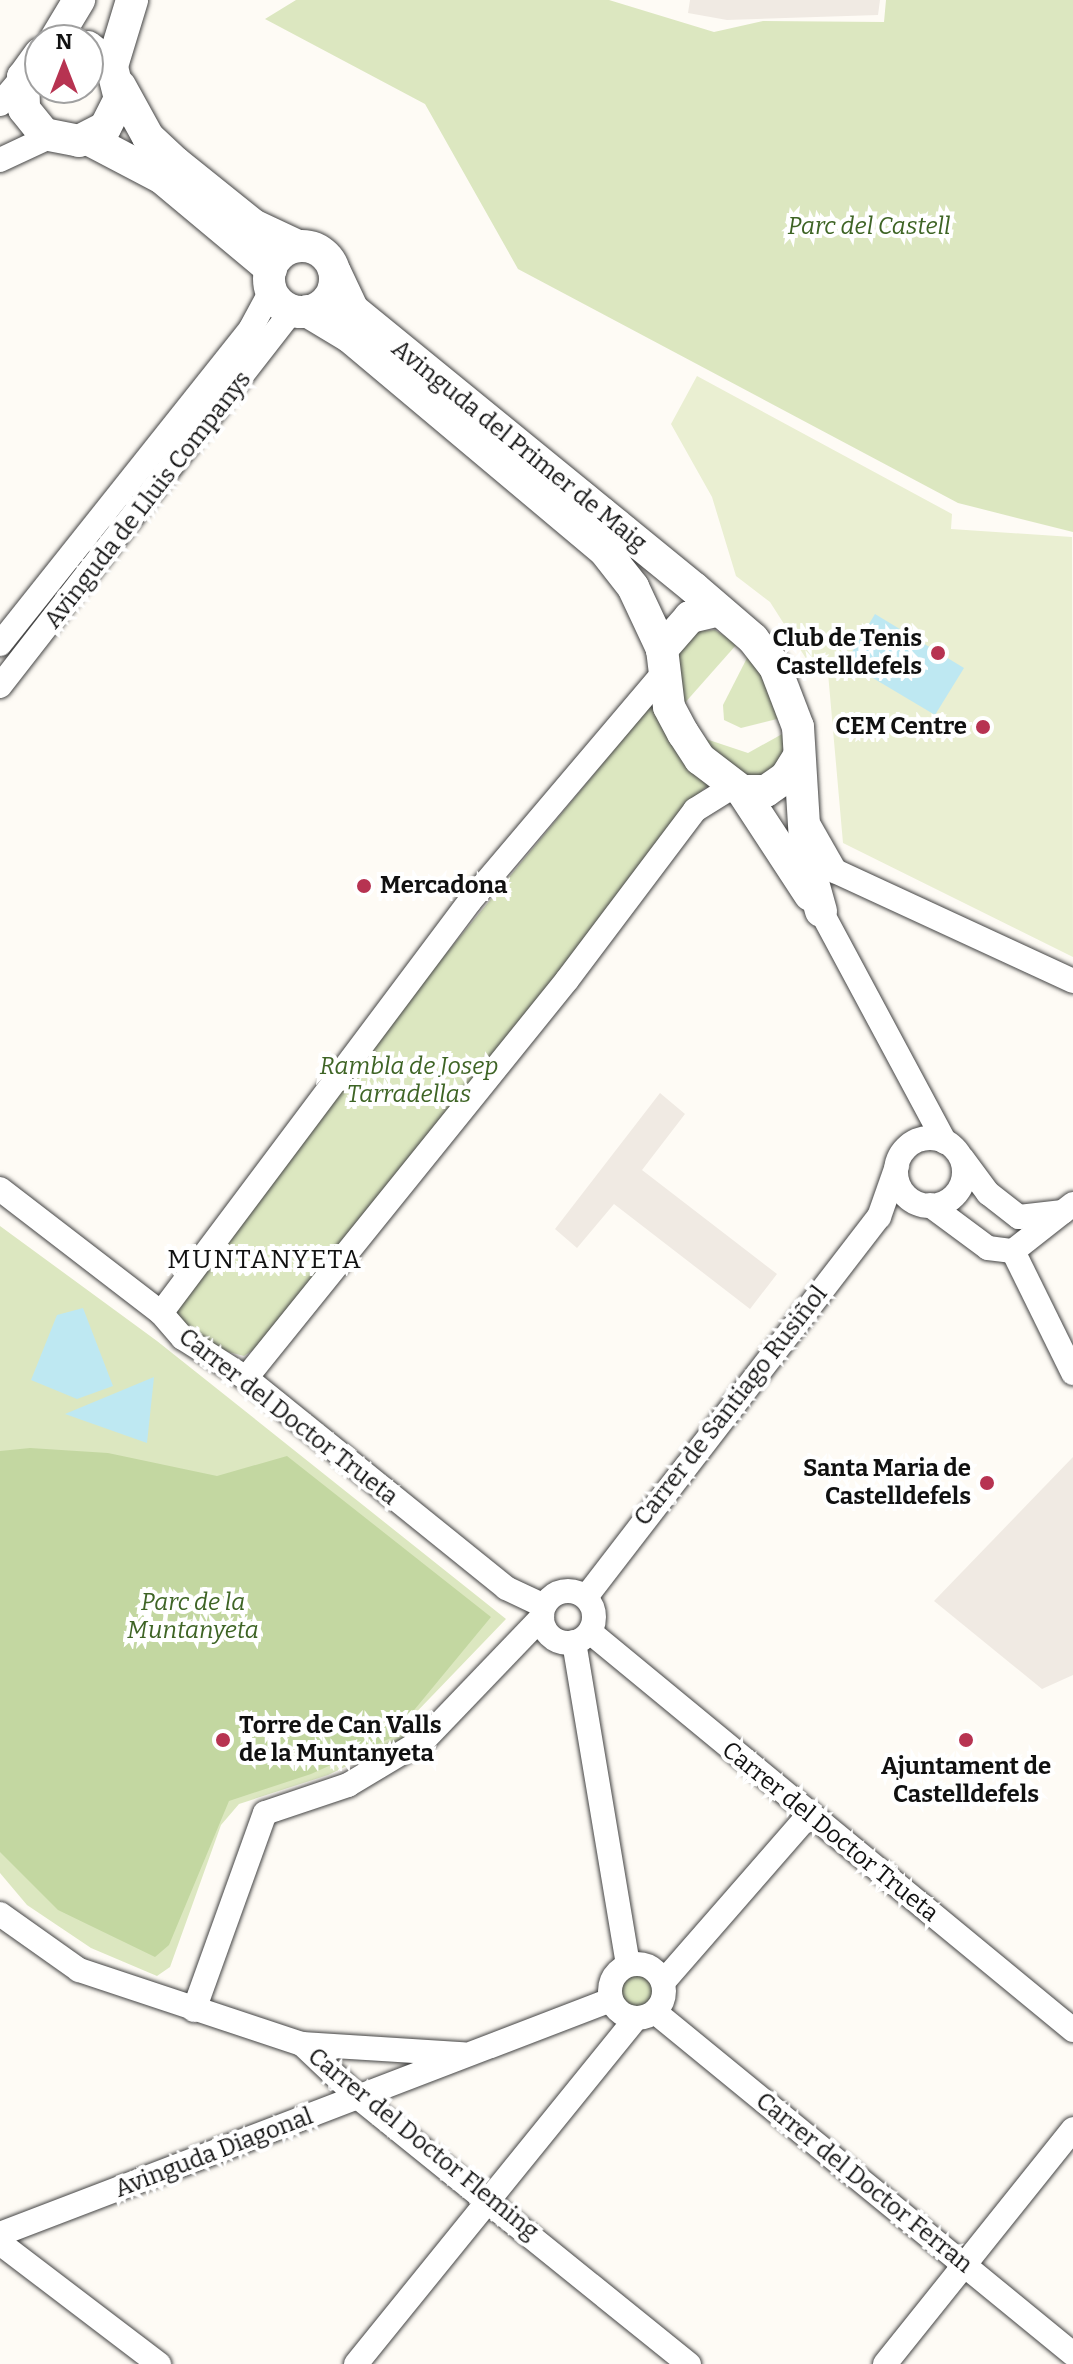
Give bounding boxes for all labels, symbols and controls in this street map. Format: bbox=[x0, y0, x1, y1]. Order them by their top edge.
north arrow bbox=[24, 24, 104, 104]
text: N bbox=[56, 28, 72, 55]
park label: Parc del Castell bbox=[787, 213, 951, 241]
street label: Avinguda del Primer de Maig bbox=[386, 334, 652, 558]
street label: Avinguda de Lluis Companys bbox=[39, 366, 257, 634]
place label: Club de Tenis Castelldefels bbox=[772, 625, 922, 681]
marker: Club de Tenis Castelldefels bbox=[929, 644, 947, 662]
place label: CEM Centre bbox=[835, 713, 967, 741]
marker: CEM Centre bbox=[974, 718, 992, 736]
place label: Mercadona bbox=[380, 872, 508, 900]
marker: Mercadona bbox=[355, 877, 373, 895]
park label: Rambla de Josep Tarradellas bbox=[320, 1053, 498, 1109]
district label: MUNTANYETA bbox=[167, 1244, 363, 1276]
street label: Carrer de Santiago Rusiñol bbox=[628, 1280, 834, 1532]
street label: Carrer del Doctor Trueta bbox=[173, 1323, 403, 1511]
place label: Santa Maria de Castelldefels bbox=[803, 1455, 971, 1511]
marker: Santa Maria de Castelldefels bbox=[978, 1474, 996, 1492]
park label: Parc de la Muntanyeta bbox=[127, 1589, 259, 1645]
place label: Torre de Can Valls de la Muntanyeta bbox=[239, 1712, 442, 1768]
marker: Torre de Can Valls de la Muntanyeta bbox=[214, 1731, 232, 1749]
marker: Ajuntament de Castelldefels bbox=[957, 1731, 975, 1749]
street label: Carrer del Doctor Trueta bbox=[716, 1736, 944, 1928]
place label: Ajuntament de Castelldefels bbox=[881, 1753, 1051, 1809]
street label: Carrer del Doctor Fleming bbox=[302, 2042, 544, 2246]
street label: Carrer del Doctor Ferran bbox=[750, 2087, 978, 2279]
street label: Avinguda Diagonal bbox=[111, 2102, 317, 2204]

